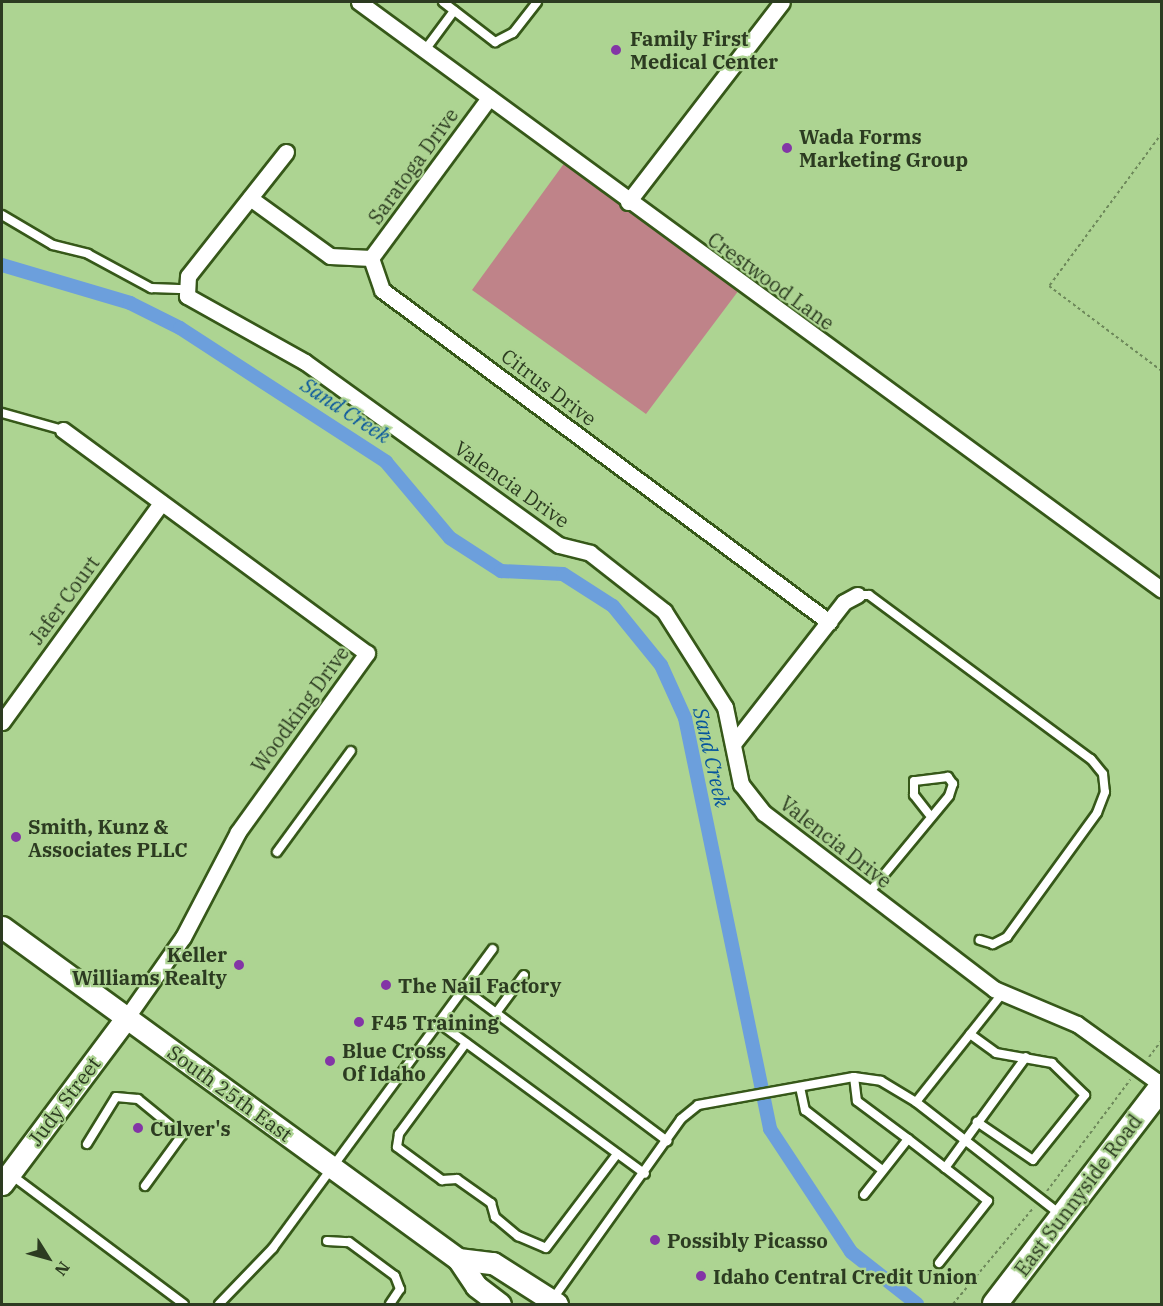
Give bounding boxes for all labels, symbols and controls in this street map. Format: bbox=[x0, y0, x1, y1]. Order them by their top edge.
place label: Family First Medical Center bbox=[630, 27, 778, 74]
marker: Family First Medical Center bbox=[607, 41, 625, 59]
street label: Saratoga Drive bbox=[363, 103, 463, 229]
place label: Wada Forms Marketing Group bbox=[799, 124, 968, 171]
marker: Wada Forms Marketing Group bbox=[780, 141, 794, 155]
street label: Crestwood Lane bbox=[703, 227, 839, 335]
street label: Citrus Drive bbox=[497, 343, 601, 431]
water label: Sand Creek bbox=[296, 372, 396, 448]
street label: Valencia Drive bbox=[450, 435, 574, 533]
street label: Jafer Court bbox=[24, 551, 104, 649]
street label: Woodking Drive bbox=[246, 641, 354, 777]
water label: Sand Creek bbox=[688, 705, 736, 809]
street label: Valencia Drive bbox=[775, 791, 897, 893]
place label: Smith, Kunz & Associates PLLC bbox=[28, 814, 188, 861]
marker: Smith, Kunz & Associates PLLC bbox=[9, 830, 23, 844]
place label: Keller Williams Realty bbox=[72, 942, 227, 989]
marker: Keller Williams Realty bbox=[232, 958, 246, 972]
place label: The Nail Factory bbox=[398, 973, 561, 997]
marker: The Nail Factory bbox=[379, 978, 393, 992]
place label: F45 Training bbox=[371, 1010, 499, 1034]
marker: F45 Training bbox=[352, 1015, 366, 1029]
place label: Blue Cross Of Idaho bbox=[342, 1038, 446, 1085]
street label: South 25th East bbox=[163, 1040, 297, 1146]
street label: Judy Street bbox=[23, 1052, 105, 1150]
marker: Blue Cross Of Idaho bbox=[323, 1054, 337, 1068]
street label: East Sunnyside Road bbox=[1009, 1109, 1147, 1281]
place label: Culver's bbox=[150, 1116, 231, 1140]
marker: Culver's bbox=[131, 1121, 145, 1135]
north arrow bbox=[18, 1228, 78, 1288]
place label: Possibly Picasso bbox=[667, 1228, 828, 1252]
marker: Possibly Picasso bbox=[648, 1233, 662, 1247]
text: N bbox=[51, 1258, 74, 1280]
place label: Idaho Central Credit Union bbox=[713, 1264, 978, 1288]
marker: Idaho Central Credit Union bbox=[694, 1269, 708, 1283]

